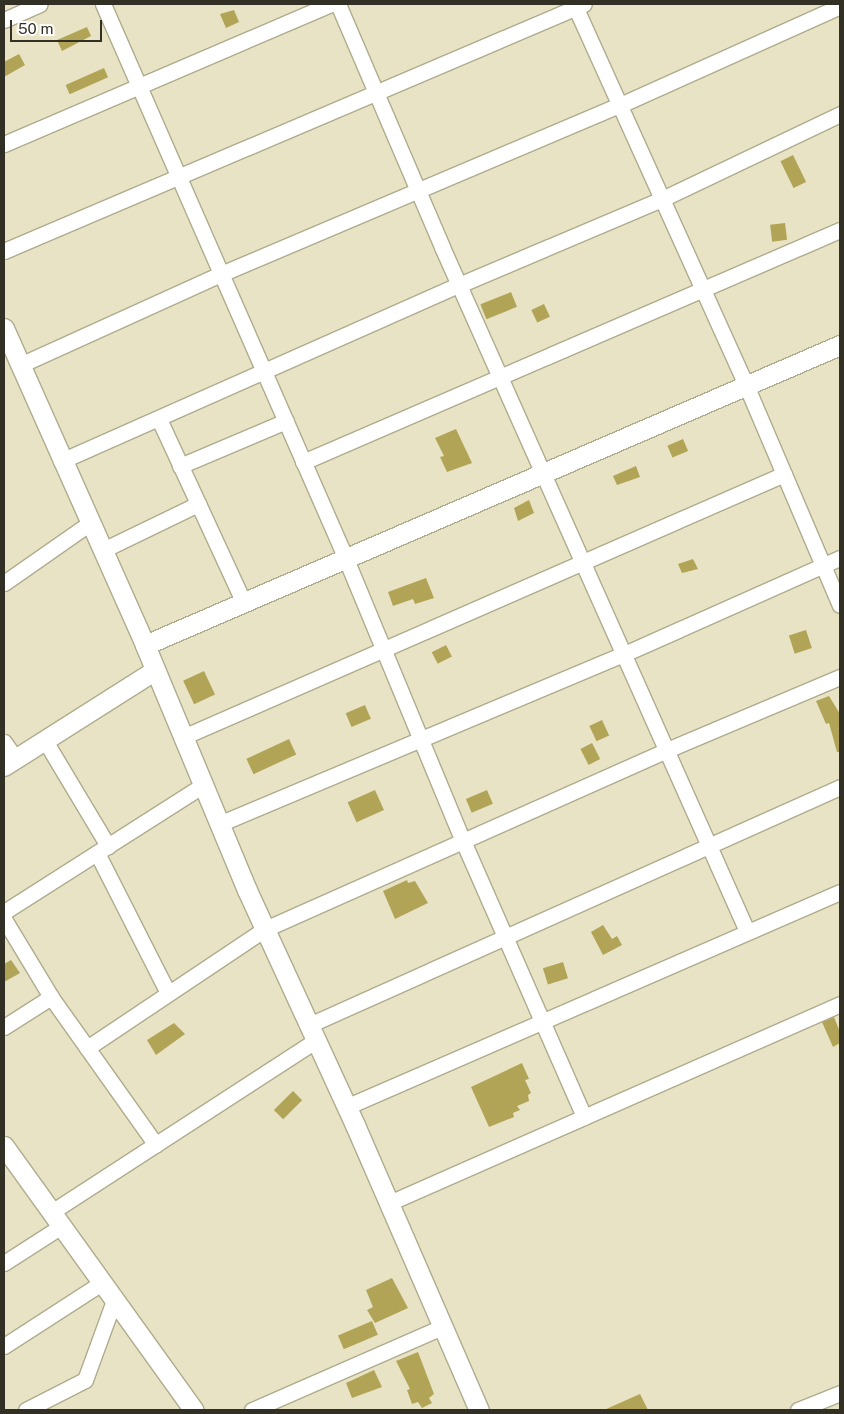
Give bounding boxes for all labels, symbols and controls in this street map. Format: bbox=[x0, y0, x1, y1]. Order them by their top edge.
scale bar bbox=[12, 10, 105, 42]
text: 50 m bbox=[18, 20, 53, 37]

